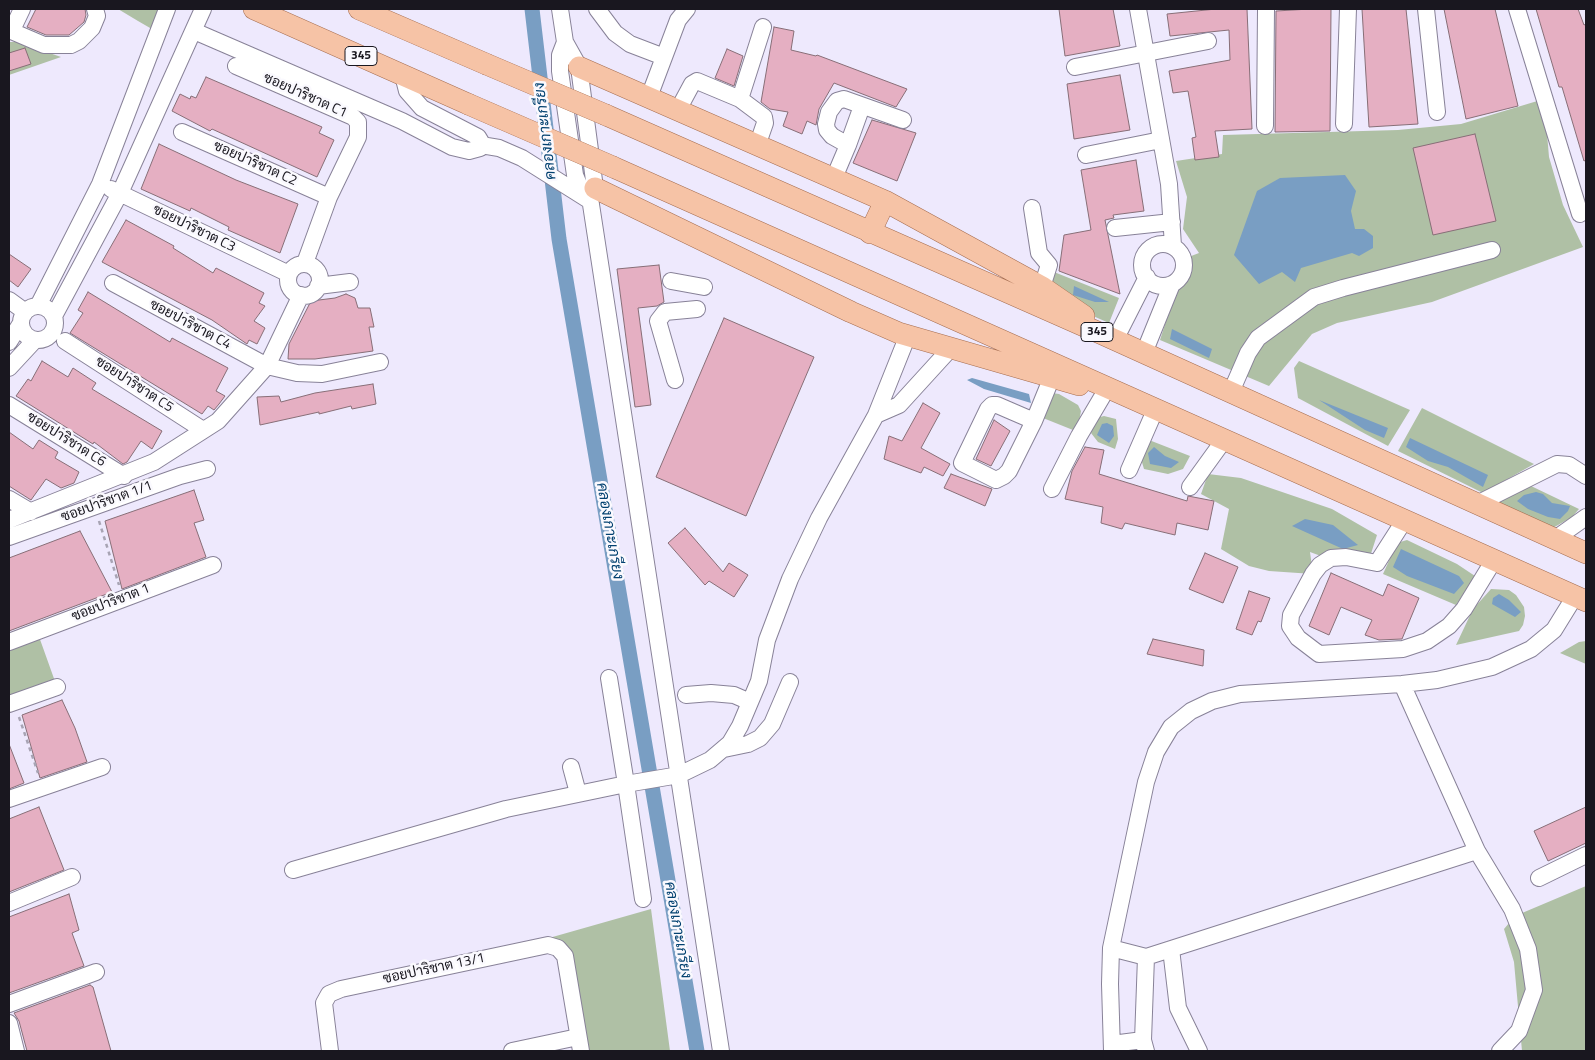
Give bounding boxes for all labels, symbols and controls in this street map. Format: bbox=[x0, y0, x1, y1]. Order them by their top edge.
road number: 345 bbox=[345, 46, 377, 66]
street label: ซอยปาริชาต C1 bbox=[261, 70, 349, 122]
water label: คลองเกาะเกรียง bbox=[531, 81, 561, 181]
street label: ซอยปาริชาต C2 bbox=[211, 138, 299, 190]
street label: ซอยปาริชาต C3 bbox=[150, 202, 238, 256]
street label: ซอยปาริชาต C4 bbox=[146, 296, 234, 354]
road number: 345 bbox=[1081, 322, 1113, 342]
street label: ซอยปาริชาต C5 bbox=[92, 353, 176, 417]
street label: ซอยปาริชาต C6 bbox=[23, 409, 109, 471]
street label: ซอยปาริชาต 1/1 bbox=[59, 478, 155, 526]
water label: คลองเกาะเกรียง bbox=[592, 481, 626, 581]
street label: ซอยปาริชาต 1 bbox=[70, 580, 152, 626]
water label: คลองเกาะเกรียง bbox=[660, 880, 694, 980]
street label: ซอยปาริชาต 13/1 bbox=[382, 950, 486, 988]

